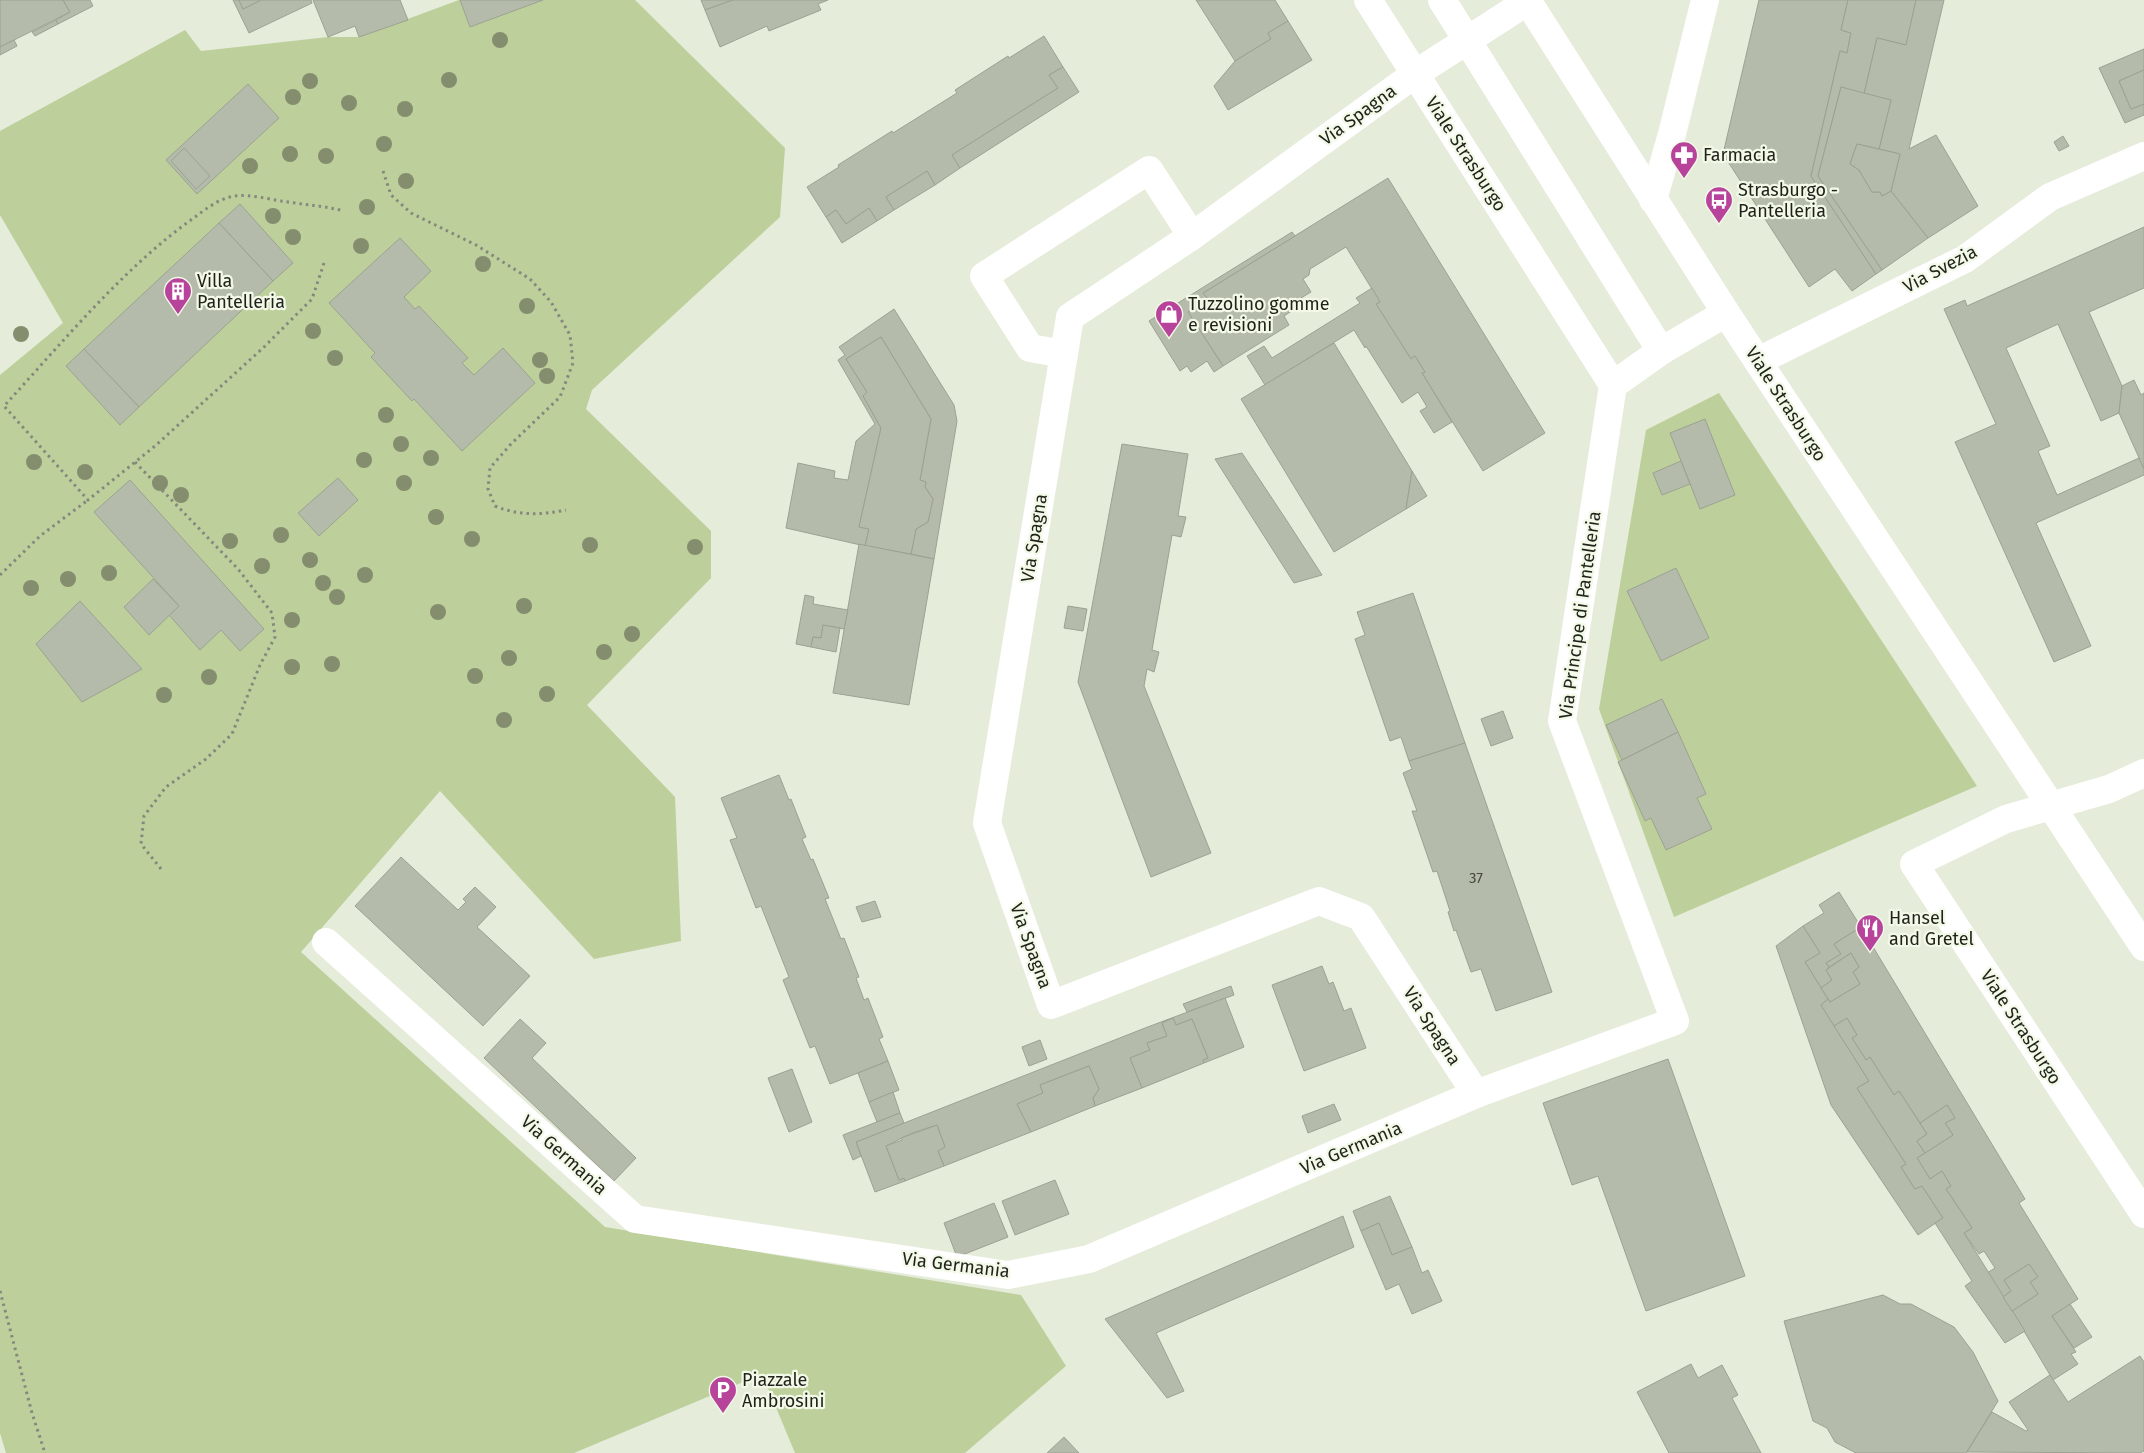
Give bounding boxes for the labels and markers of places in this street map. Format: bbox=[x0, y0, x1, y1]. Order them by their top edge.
pharmacy icon: Farmacia bbox=[1669, 140, 1699, 179]
place label: Farmacia bbox=[1703, 144, 1776, 166]
place label: Strasburgo - Pantelleria bbox=[1738, 179, 1838, 222]
bus stop icon: Strasburgo - Pantelleria bbox=[1704, 185, 1734, 224]
place label: Villa Pantelleria bbox=[197, 270, 285, 313]
building icon: Villa Pantelleria bbox=[163, 276, 193, 315]
place label: Tuzzolino gomme e revisioni bbox=[1188, 293, 1330, 336]
shop icon: Tuzzolino gomme e revisioni bbox=[1154, 299, 1184, 338]
place label: Hansel and Gretel bbox=[1889, 907, 1974, 950]
restaurant icon: Hansel and Gretel bbox=[1855, 913, 1885, 952]
place label: Piazzale Ambrosini bbox=[742, 1369, 824, 1412]
parking icon: Piazzale Ambrosini bbox=[708, 1375, 738, 1414]

